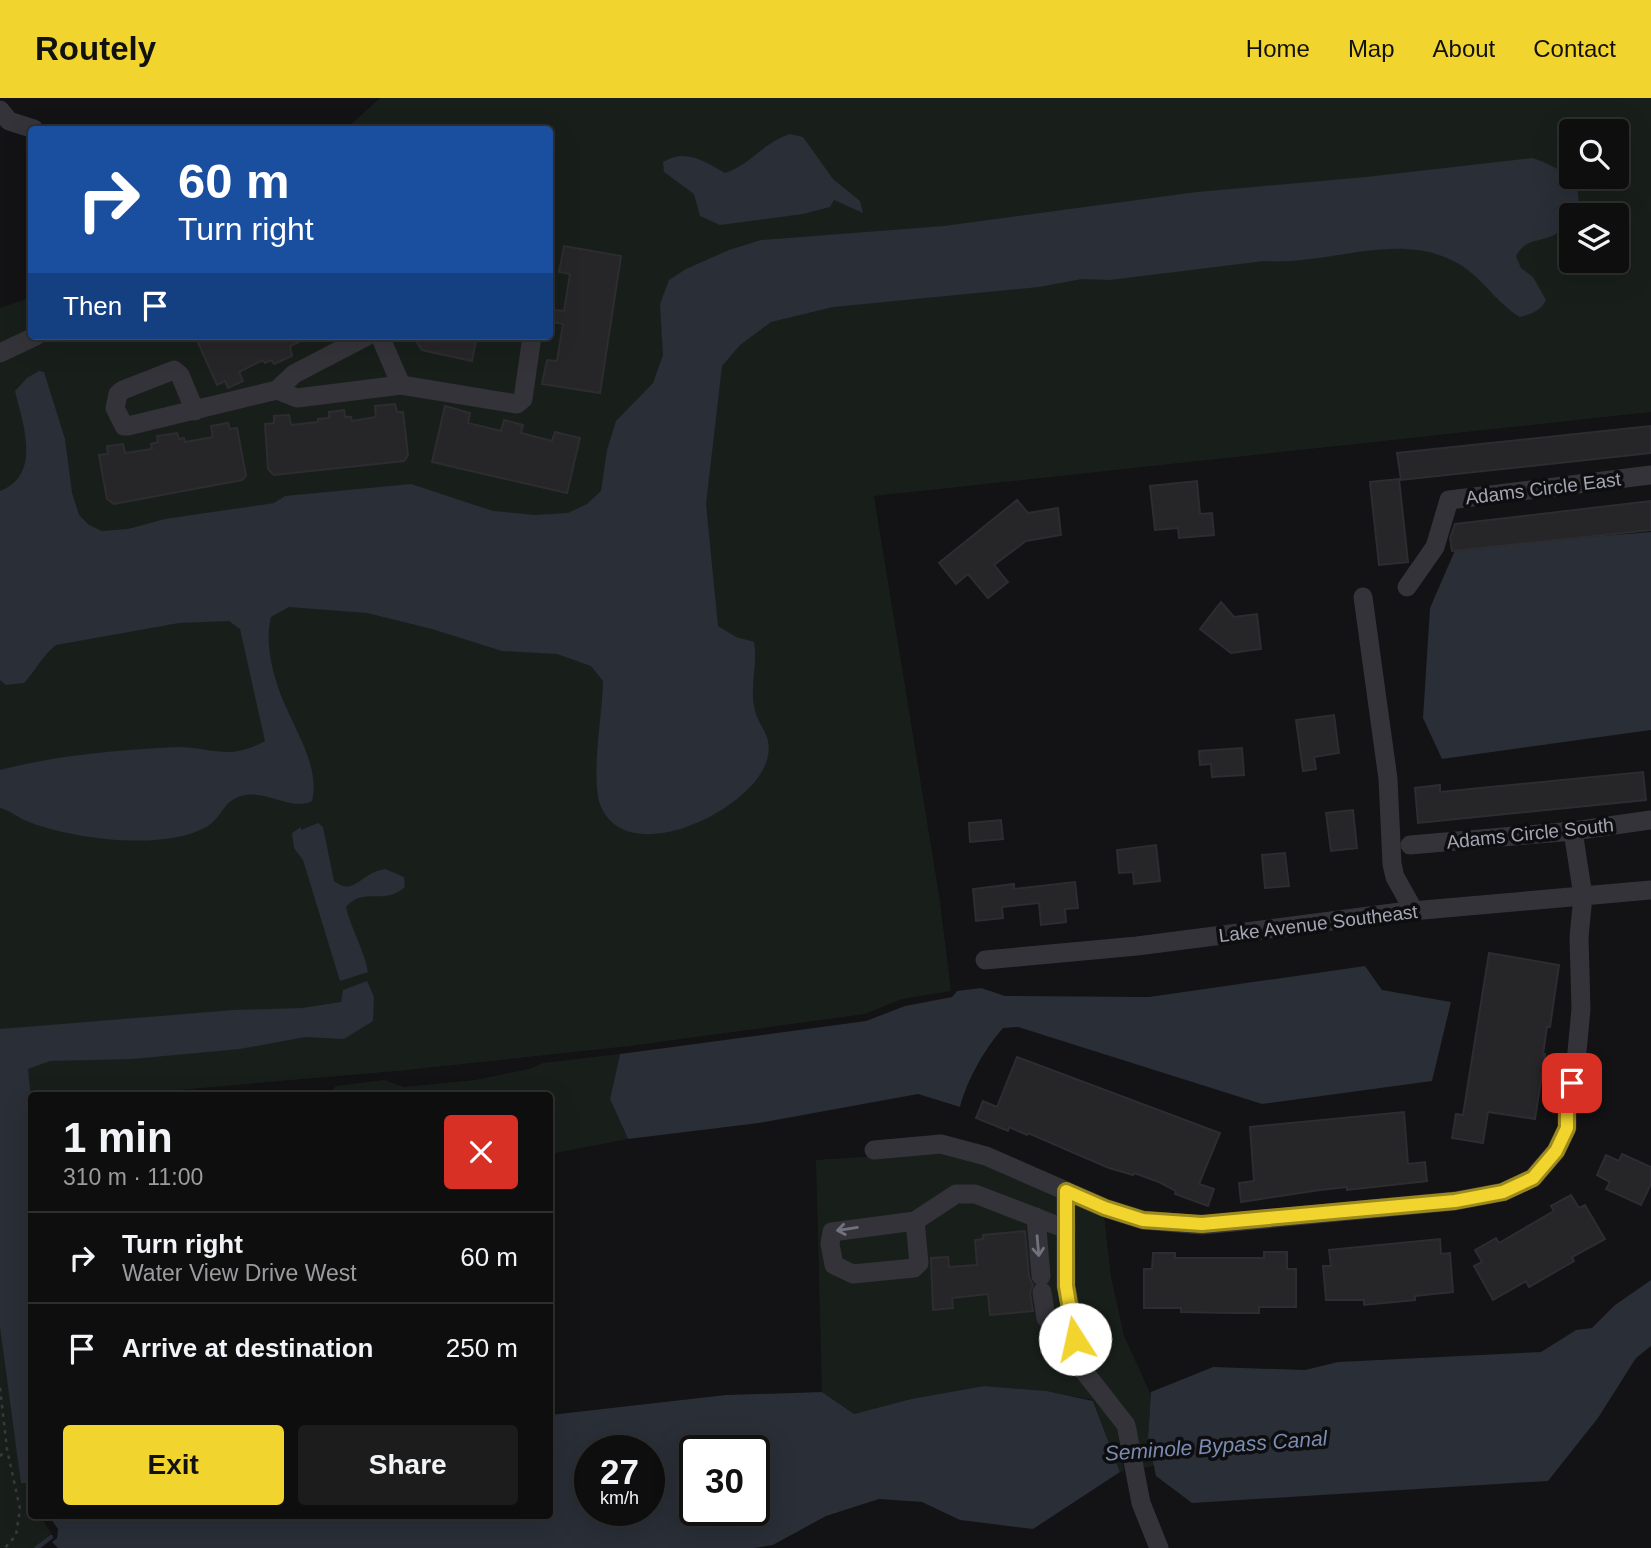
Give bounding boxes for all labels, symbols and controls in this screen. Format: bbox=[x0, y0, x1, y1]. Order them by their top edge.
text: Routely bbox=[35, 30, 156, 67]
text: Home bbox=[1246, 35, 1310, 62]
text: Map bbox=[1348, 35, 1395, 62]
text: About bbox=[1433, 35, 1495, 62]
text: Contact bbox=[1533, 35, 1616, 62]
map controls bbox=[1559, 119, 1629, 273]
button: search bbox=[1559, 119, 1629, 189]
icon: right bbox=[63, 154, 154, 245]
text: 60 m bbox=[178, 154, 290, 208]
button: layers bbox=[1559, 203, 1629, 273]
text: Turn right bbox=[178, 211, 314, 247]
icon: arrive bbox=[136, 287, 174, 325]
text: Then bbox=[63, 291, 122, 321]
street label: Adams Circle East bbox=[1464, 468, 1623, 508]
street label: Adams Circle South bbox=[1445, 814, 1615, 853]
street label: Lake Avenue Southeast bbox=[1217, 901, 1419, 946]
pin bbox=[1542, 1053, 1602, 1113]
icon: arrive bbox=[1553, 1064, 1591, 1102]
text: 1 min bbox=[63, 1114, 173, 1161]
button: close bbox=[444, 1115, 518, 1189]
text: 310 m · 11:00 bbox=[63, 1164, 203, 1190]
one-way arrow bbox=[836, 1223, 859, 1236]
text: Turn right bbox=[122, 1229, 243, 1259]
one-way arrow bbox=[1032, 1235, 1045, 1257]
icon: right bbox=[63, 1239, 101, 1277]
text: 60 m bbox=[460, 1242, 518, 1272]
text: Water View Drive West bbox=[122, 1260, 357, 1286]
position arrow bbox=[1038, 1302, 1112, 1376]
icon: arrive bbox=[63, 1330, 101, 1368]
text: Arrive at destination bbox=[122, 1333, 373, 1363]
text: 250 m bbox=[446, 1333, 518, 1363]
button: Exit bbox=[63, 1425, 284, 1505]
button: Share bbox=[298, 1425, 518, 1505]
water label: Seminole Bypass Canal bbox=[1104, 1426, 1329, 1465]
speed limit sign: 30 bbox=[679, 1435, 770, 1526]
text: 27 bbox=[600, 1452, 639, 1491]
text: km/h bbox=[600, 1488, 639, 1508]

